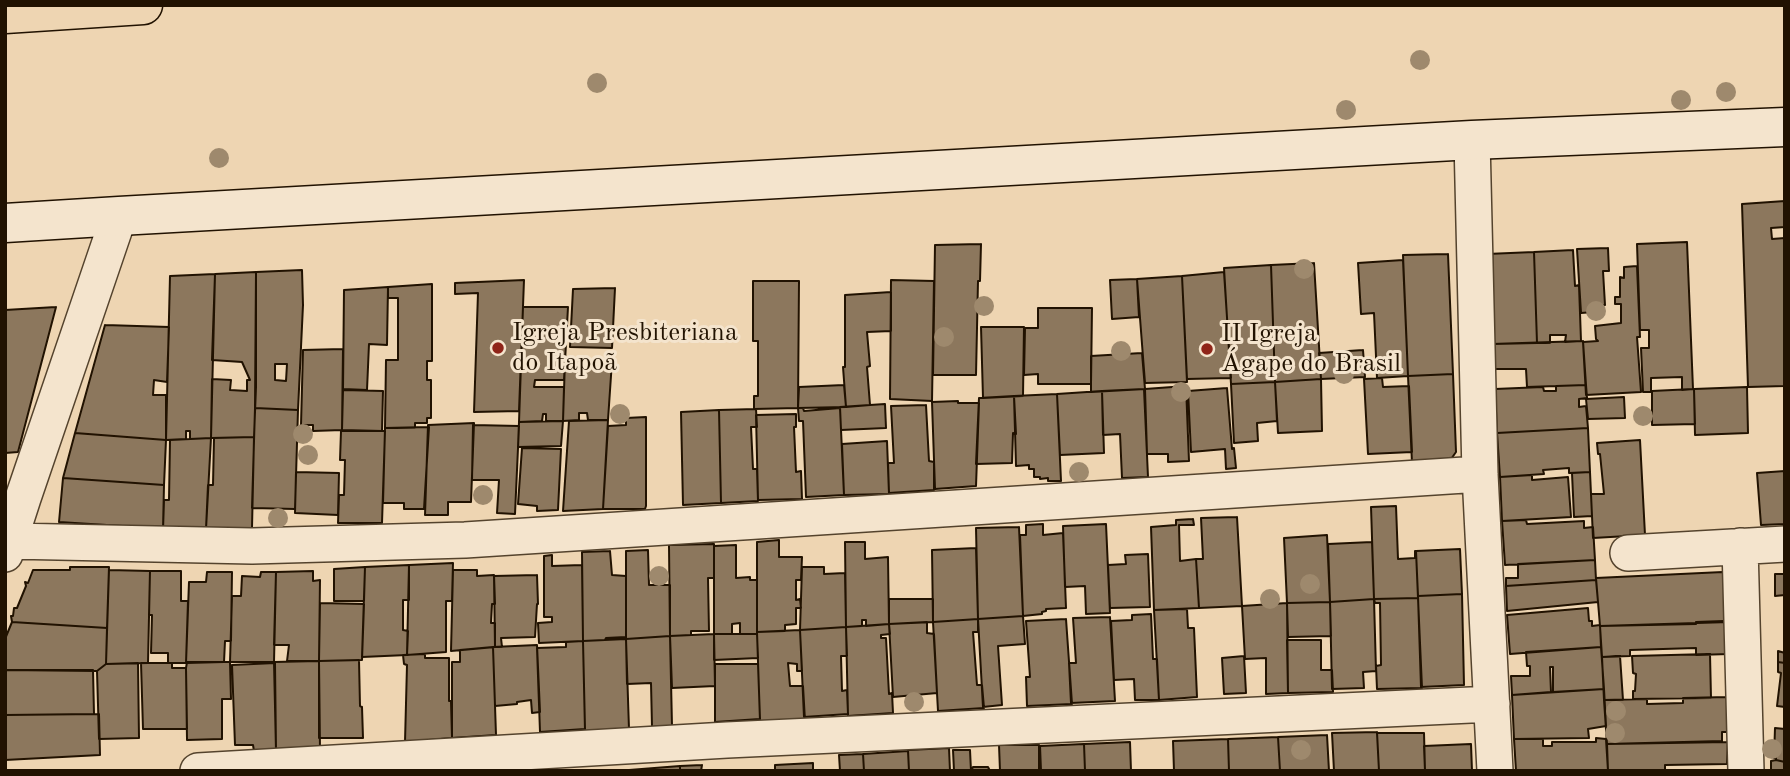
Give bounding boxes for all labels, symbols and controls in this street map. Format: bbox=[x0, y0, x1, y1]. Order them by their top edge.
place label: Igreja Presbiteriana do Itapoã bbox=[512, 317, 738, 378]
place label: II Igreja Ágape do Brasil bbox=[1221, 318, 1401, 380]
marker: Igreja Presbiteriana do Itapoã bbox=[490, 340, 506, 356]
marker: II Igreja Ágape do Brasil bbox=[1199, 341, 1215, 357]

